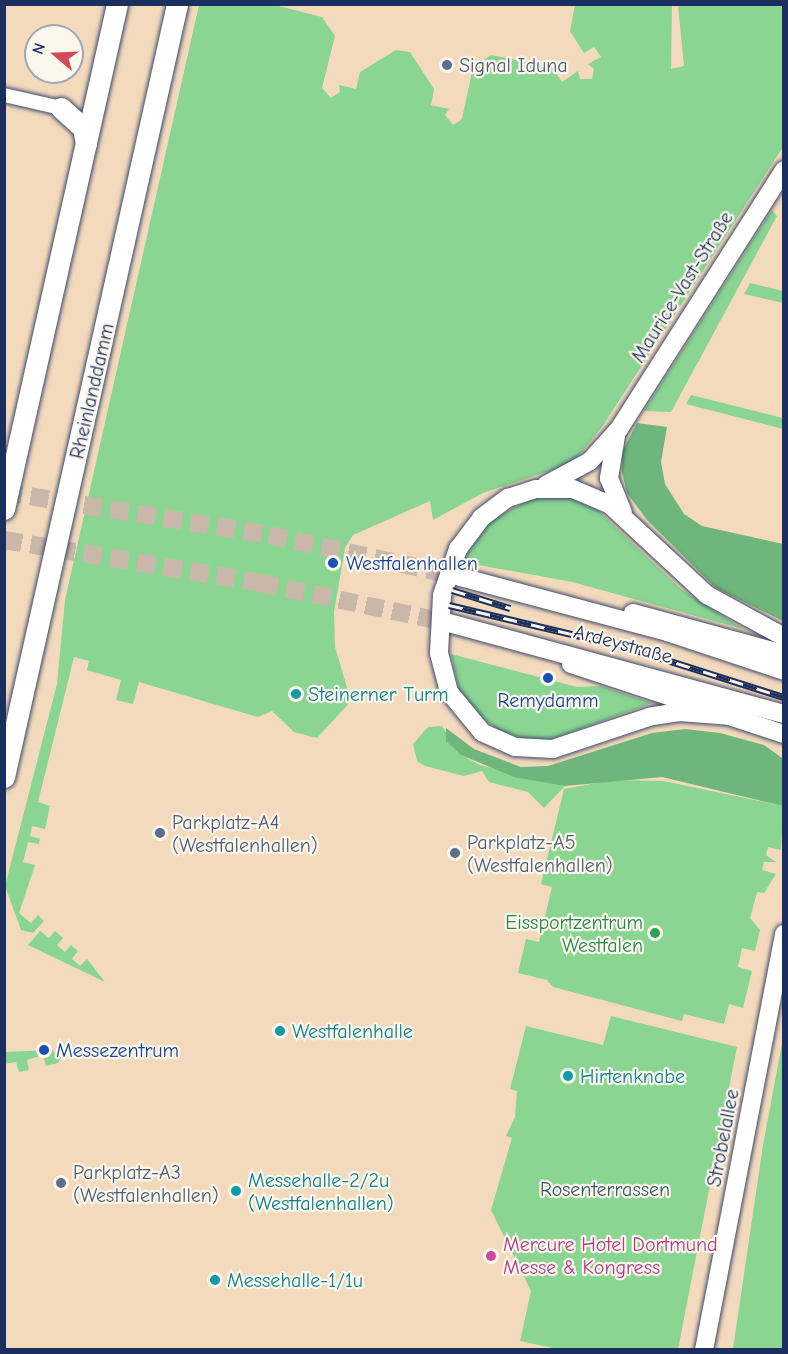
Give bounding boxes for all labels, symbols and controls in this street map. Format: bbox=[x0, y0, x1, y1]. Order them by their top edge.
north arrow bbox=[24, 24, 84, 84]
text: N bbox=[29, 41, 49, 57]
place label: Signal Iduna bbox=[459, 53, 568, 77]
marker: Signal Iduna bbox=[440, 58, 454, 72]
street label: Maurice-Vast-Straße bbox=[626, 207, 738, 367]
street label: Rheinlanddamm bbox=[65, 321, 119, 461]
place label: Westfalenhallen bbox=[346, 551, 478, 575]
marker: Westfalenhallen bbox=[324, 554, 342, 572]
street label: Ardeystraße bbox=[571, 619, 675, 669]
marker: Remydamm bbox=[541, 671, 555, 685]
place label: Steinerner Turm bbox=[308, 682, 449, 706]
marker: Steinerner Turm bbox=[289, 687, 303, 701]
place label: Remydamm bbox=[498, 688, 598, 712]
place label: Parkplatz-A4 (Westfalenhallen) bbox=[172, 810, 318, 857]
marker: Parkplatz-A4 (Westfalenhallen) bbox=[153, 826, 167, 840]
place label: Parkplatz-A5 (Westfalenhallen) bbox=[467, 830, 613, 877]
marker: Parkplatz-A5 (Westfalenhallen) bbox=[448, 846, 462, 860]
place label: Eissportzentrum Westfalen bbox=[505, 910, 643, 957]
marker: Eissportzentrum Westfalen bbox=[648, 926, 662, 940]
place label: Westfalenhalle bbox=[292, 1019, 413, 1043]
marker: Westfalenhalle bbox=[273, 1024, 287, 1038]
place label: Messezentrum bbox=[56, 1038, 179, 1062]
marker: Messezentrum bbox=[37, 1043, 51, 1057]
place label: Hirtenknabe bbox=[580, 1064, 685, 1088]
marker: Hirtenknabe bbox=[561, 1069, 575, 1083]
street label: Strobelallee bbox=[702, 1087, 744, 1189]
place label: Parkplatz-A3 (Westfalenhallen) bbox=[73, 1160, 219, 1207]
place label: Messehalle-2/2u (Westfalenhallen) bbox=[248, 1168, 394, 1215]
marker: Parkplatz-A3 (Westfalenhallen) bbox=[54, 1176, 68, 1190]
park label: Rosenterrassen bbox=[540, 1177, 670, 1201]
marker: Messehalle-2/2u (Westfalenhallen) bbox=[229, 1184, 243, 1198]
place label: Mercure Hotel Dortmund Messe & Kongress bbox=[503, 1232, 718, 1279]
marker: Mercure Hotel Dortmund Messe & Kongress bbox=[484, 1249, 498, 1263]
place label: Messehalle-1/1u bbox=[227, 1268, 363, 1292]
marker: Messehalle-1/1u bbox=[208, 1273, 222, 1287]

